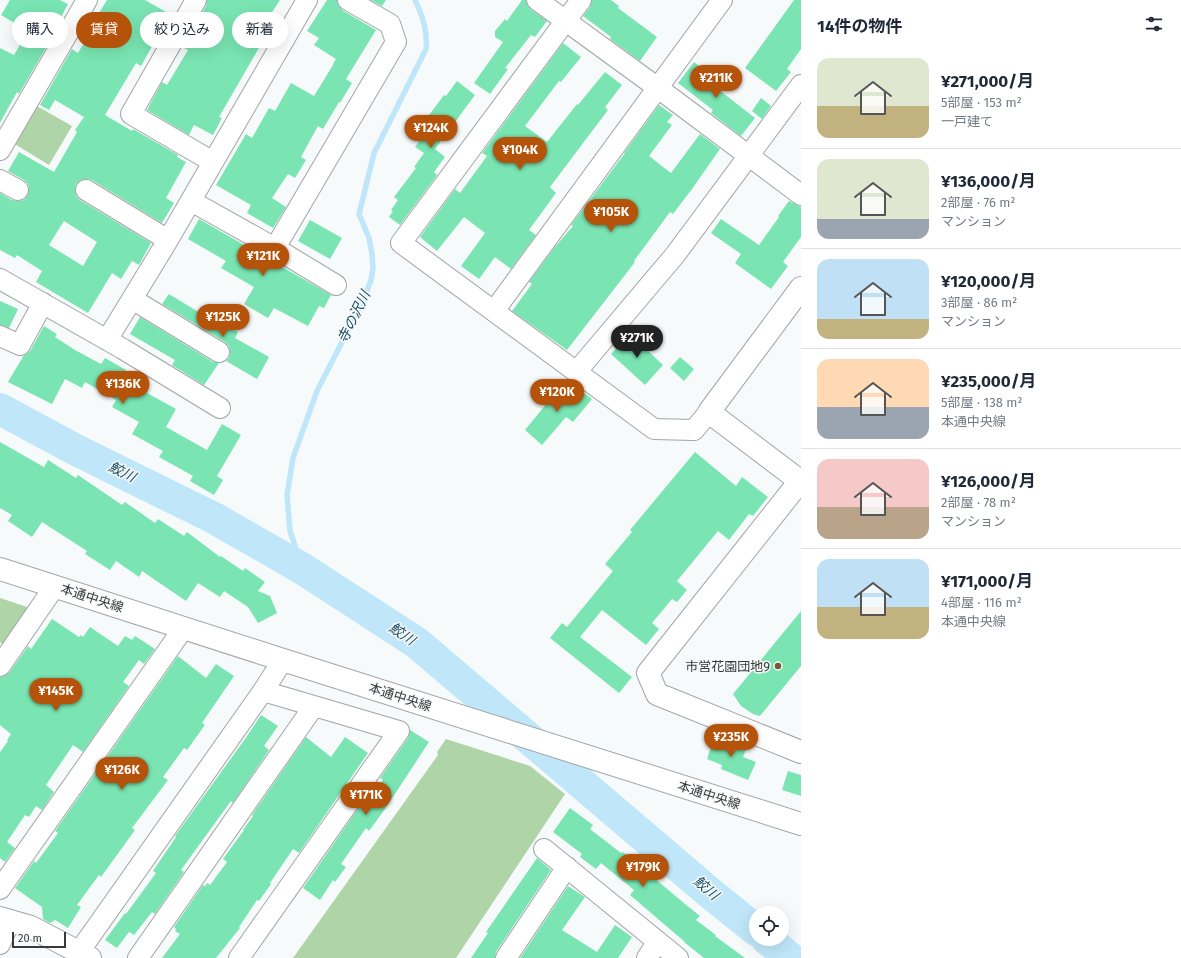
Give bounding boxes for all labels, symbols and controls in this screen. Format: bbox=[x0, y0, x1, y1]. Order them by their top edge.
chip: 購入 bbox=[12, 12, 68, 48]
chip: 賃貸 bbox=[76, 12, 132, 48]
chip: 絞り込み bbox=[140, 12, 224, 48]
chip: 新着 bbox=[232, 12, 288, 48]
icon: filters bbox=[1143, 13, 1165, 35]
text: 14件の物件 bbox=[817, 16, 903, 37]
pin: ¥211K bbox=[688, 65, 744, 99]
text: ¥211K bbox=[699, 70, 733, 85]
text: ¥271,000/月 bbox=[941, 71, 1034, 92]
icon: home bbox=[849, 74, 897, 122]
text: 5部屋 · 153 m² bbox=[941, 95, 1022, 110]
text: 一戸建て bbox=[941, 114, 993, 129]
pin: ¥124K bbox=[403, 115, 459, 149]
text: ¥124K bbox=[414, 120, 448, 135]
pin: ¥104K bbox=[492, 137, 548, 171]
text: ¥104K bbox=[502, 142, 538, 157]
text: ¥136,000/月 bbox=[941, 171, 1036, 192]
icon: home bbox=[849, 175, 897, 223]
text: 2部屋 · 76 m² bbox=[941, 195, 1016, 210]
pin: ¥105K bbox=[583, 199, 639, 233]
text: ¥105K bbox=[593, 204, 629, 219]
text: マンション bbox=[941, 214, 1006, 229]
pin: ¥121K bbox=[235, 243, 291, 277]
text: ¥121K bbox=[246, 248, 280, 263]
text: ¥120,000/月 bbox=[941, 271, 1036, 292]
icon: home bbox=[849, 275, 897, 323]
water label: 寺の沢川 bbox=[334, 286, 375, 346]
text: 3部屋 · 86 m² bbox=[941, 295, 1017, 310]
pin: ¥125K bbox=[195, 304, 251, 338]
text: ¥125K bbox=[206, 309, 240, 324]
text: マンション bbox=[941, 314, 1006, 329]
pin: ¥271K bbox=[609, 325, 665, 359]
text: ¥271K bbox=[620, 330, 654, 345]
pin: ¥136K bbox=[95, 371, 151, 405]
text: ¥235,000/月 bbox=[941, 371, 1037, 392]
icon: home bbox=[849, 375, 897, 423]
text: ¥136K bbox=[105, 376, 141, 391]
pin: ¥120K bbox=[529, 379, 585, 413]
text: ¥120K bbox=[539, 384, 575, 399]
text: 5部屋 · 138 m² bbox=[941, 395, 1023, 410]
text: 本通中央線 bbox=[941, 414, 1006, 429]
water label: 鮫川 bbox=[106, 458, 140, 487]
text: ¥126,000/月 bbox=[941, 471, 1036, 492]
icon: home bbox=[849, 475, 897, 523]
text: 2部屋 · 78 m² bbox=[941, 495, 1016, 510]
text: マンション bbox=[941, 514, 1006, 529]
text: ¥171,000/月 bbox=[941, 571, 1033, 592]
icon: home bbox=[849, 575, 897, 623]
street label: 本通中央線 bbox=[59, 581, 125, 615]
text: 4部屋 · 116 m² bbox=[941, 595, 1022, 610]
text: 本通中央線 bbox=[941, 614, 1006, 629]
water label: 鮫川 bbox=[386, 619, 420, 650]
place label: 市営花園団地9 bbox=[685, 659, 770, 674]
marker: 市営花園団地9 bbox=[773, 661, 783, 671]
pin: ¥145K bbox=[28, 678, 84, 712]
street label: 本通中央線 bbox=[367, 680, 433, 714]
text: ¥145K bbox=[38, 683, 74, 698]
pin: ¥235K bbox=[703, 724, 759, 758]
text: ¥235K bbox=[713, 729, 749, 744]
pin: ¥126K bbox=[94, 757, 150, 791]
text: ¥126K bbox=[104, 762, 140, 777]
street label: 本通中央線 bbox=[676, 778, 742, 812]
pin: ¥171K bbox=[338, 782, 394, 816]
text: ¥171K bbox=[349, 787, 383, 802]
pin: ¥179K bbox=[615, 854, 671, 888]
text: ¥179K bbox=[626, 859, 660, 874]
water label: 鮫川 bbox=[690, 872, 724, 905]
map controls bbox=[749, 906, 789, 946]
button: locate bbox=[749, 906, 789, 946]
scale bar bbox=[12, 930, 66, 949]
text: 20 m bbox=[18, 932, 42, 945]

